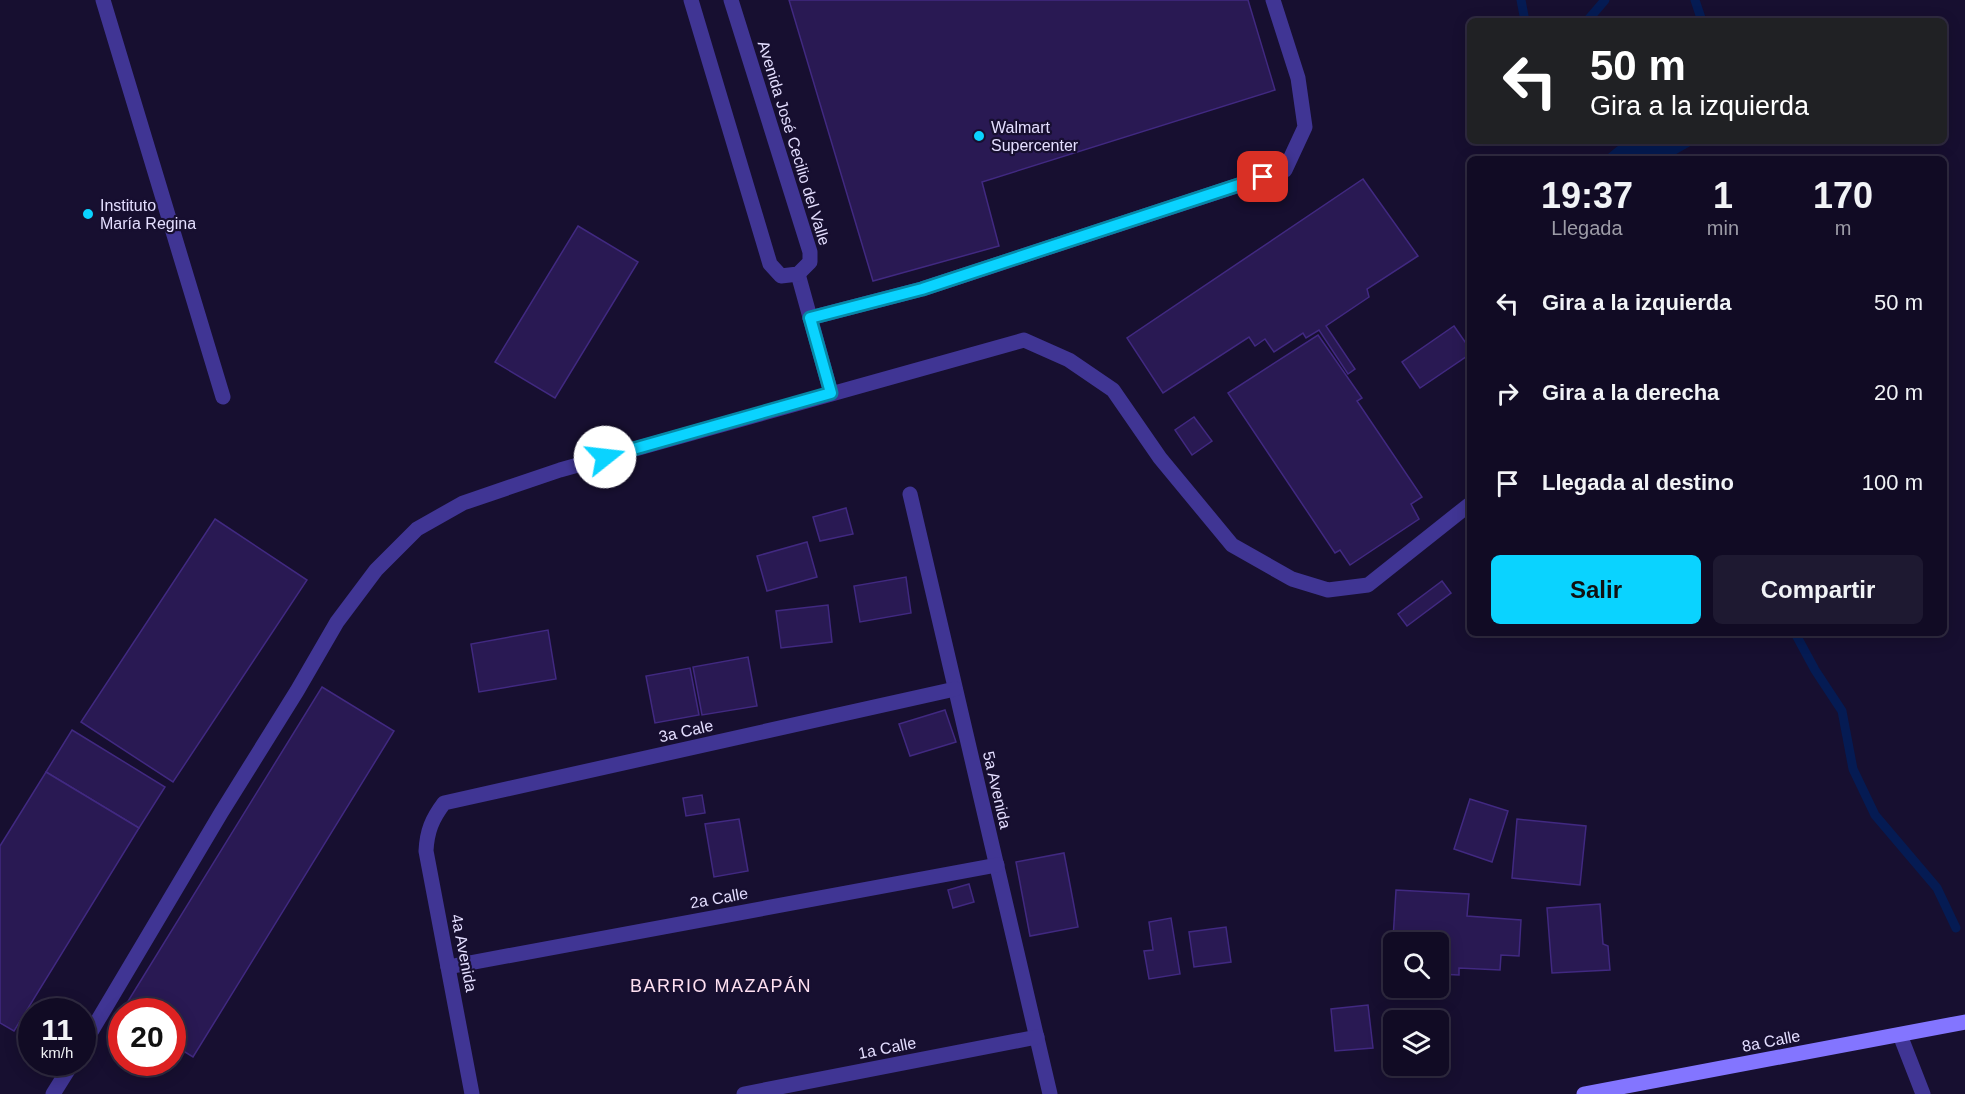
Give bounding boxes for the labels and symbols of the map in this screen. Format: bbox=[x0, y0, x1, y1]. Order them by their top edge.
street label: Avenida José Cecilio del Valle bbox=[755, 39, 833, 247]
place label: Walmart Supercenter bbox=[991, 119, 1079, 154]
marker: Walmart Supercenter bbox=[972, 129, 986, 143]
pin bbox=[1237, 151, 1288, 202]
place label: Instituto María Regina bbox=[100, 197, 196, 232]
marker: Instituto María Regina bbox=[81, 207, 95, 221]
position arrow bbox=[573, 425, 637, 489]
street label: 3a Cale bbox=[657, 716, 715, 745]
street label: 5a Avenida bbox=[980, 750, 1014, 830]
street label: 2a Calle bbox=[689, 885, 749, 911]
street label: 4a Avenida bbox=[448, 913, 480, 993]
district label: BARRIO MAZAPÁN bbox=[630, 976, 812, 996]
speed limit sign: 20 bbox=[108, 998, 186, 1076]
street label: 8a Calle bbox=[1741, 1027, 1802, 1055]
street label: 1a Calle bbox=[857, 1034, 918, 1062]

